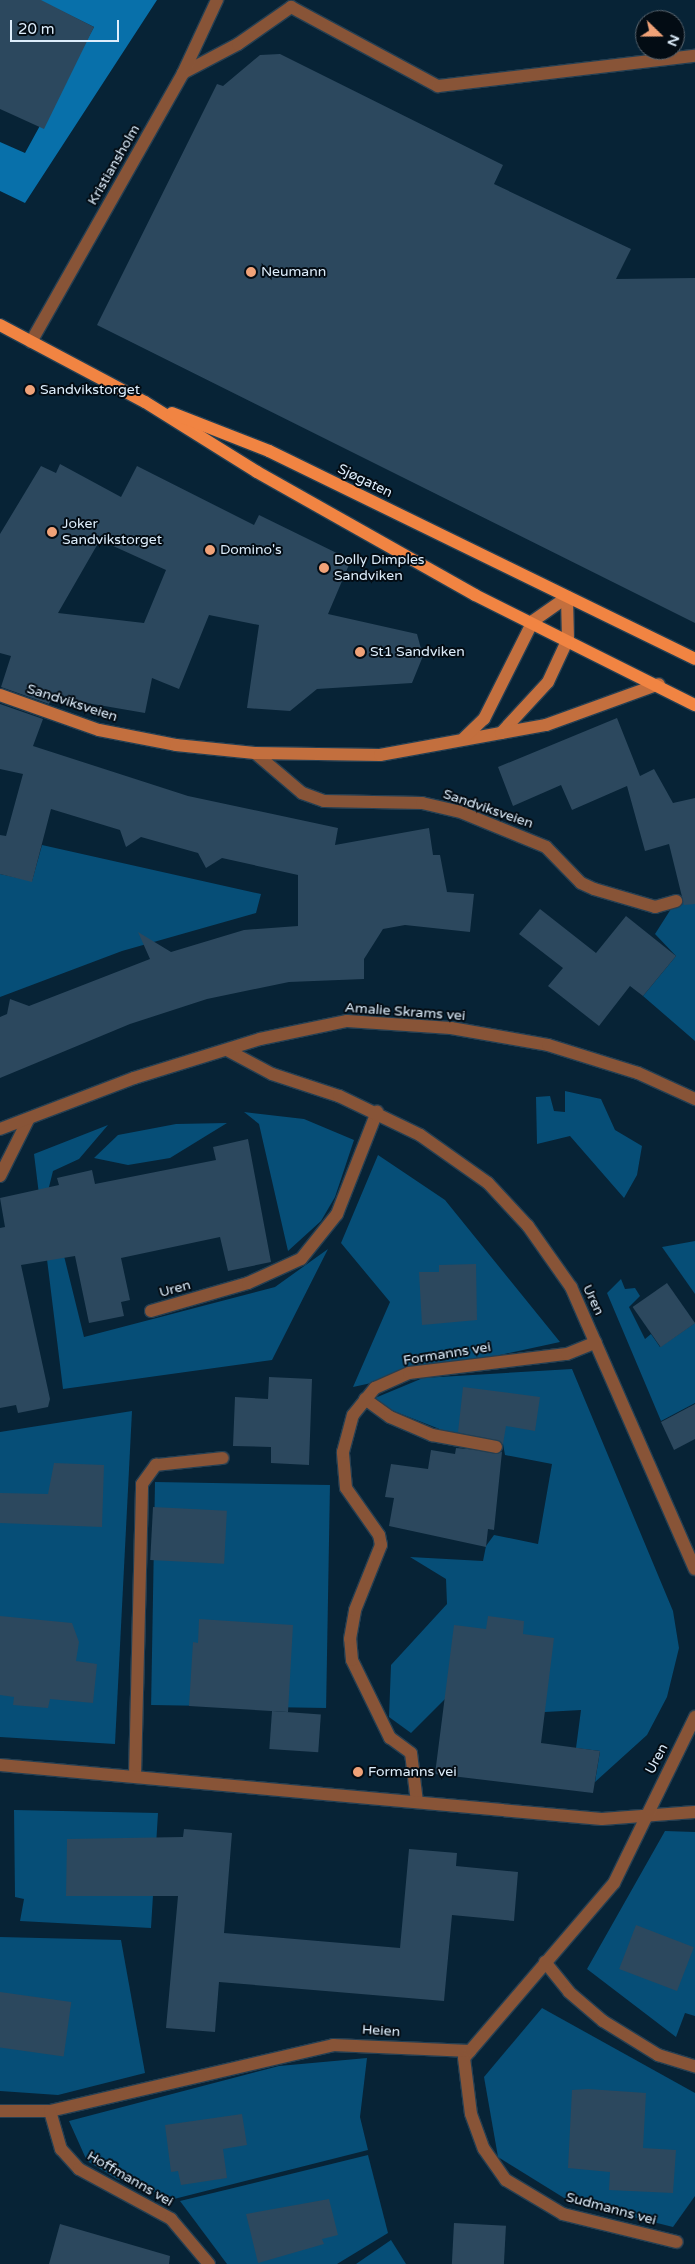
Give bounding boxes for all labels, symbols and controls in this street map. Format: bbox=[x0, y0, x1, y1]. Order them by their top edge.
scale bar bbox=[12, 10, 121, 42]
north arrow bbox=[635, 10, 685, 60]
text: 20 m bbox=[18, 20, 55, 38]
text: N bbox=[663, 32, 683, 49]
street label: Kristiansholm bbox=[84, 122, 144, 208]
place label: Neumann bbox=[261, 264, 326, 280]
marker: Neumann bbox=[245, 266, 257, 278]
place label: Sandvikstorget bbox=[40, 382, 140, 398]
marker: Sandvikstorget bbox=[24, 384, 36, 396]
street label: Sjøgaten bbox=[335, 461, 395, 501]
place label: Joker Sandvikstorget bbox=[62, 516, 162, 548]
marker: Joker Sandvikstorget bbox=[46, 526, 58, 538]
place label: Domino's bbox=[220, 542, 282, 558]
marker: Domino's bbox=[204, 544, 216, 556]
place label: Dolly Dimples Sandviken bbox=[334, 552, 425, 584]
marker: Dolly Dimples Sandviken bbox=[318, 562, 330, 574]
place label: St1 Sandviken bbox=[370, 644, 465, 660]
marker: St1 Sandviken bbox=[354, 646, 366, 658]
street label: Sandviksveien bbox=[25, 680, 119, 726]
street label: Sandviksveien bbox=[441, 786, 535, 832]
street label: Amalie Skrams vei bbox=[344, 999, 466, 1025]
street label: Uren bbox=[157, 1277, 193, 1301]
street label: Uren bbox=[579, 1282, 607, 1318]
street label: Formanns vei bbox=[402, 1339, 492, 1369]
street label: Uren bbox=[642, 1741, 672, 1777]
place label: Formanns vei bbox=[368, 1764, 457, 1780]
marker: Formanns vei bbox=[352, 1766, 364, 1778]
street label: Heien bbox=[361, 2021, 401, 2041]
street label: Hoffmanns vei bbox=[84, 2148, 176, 2210]
street label: Sudmanns vei bbox=[564, 2189, 658, 2229]

